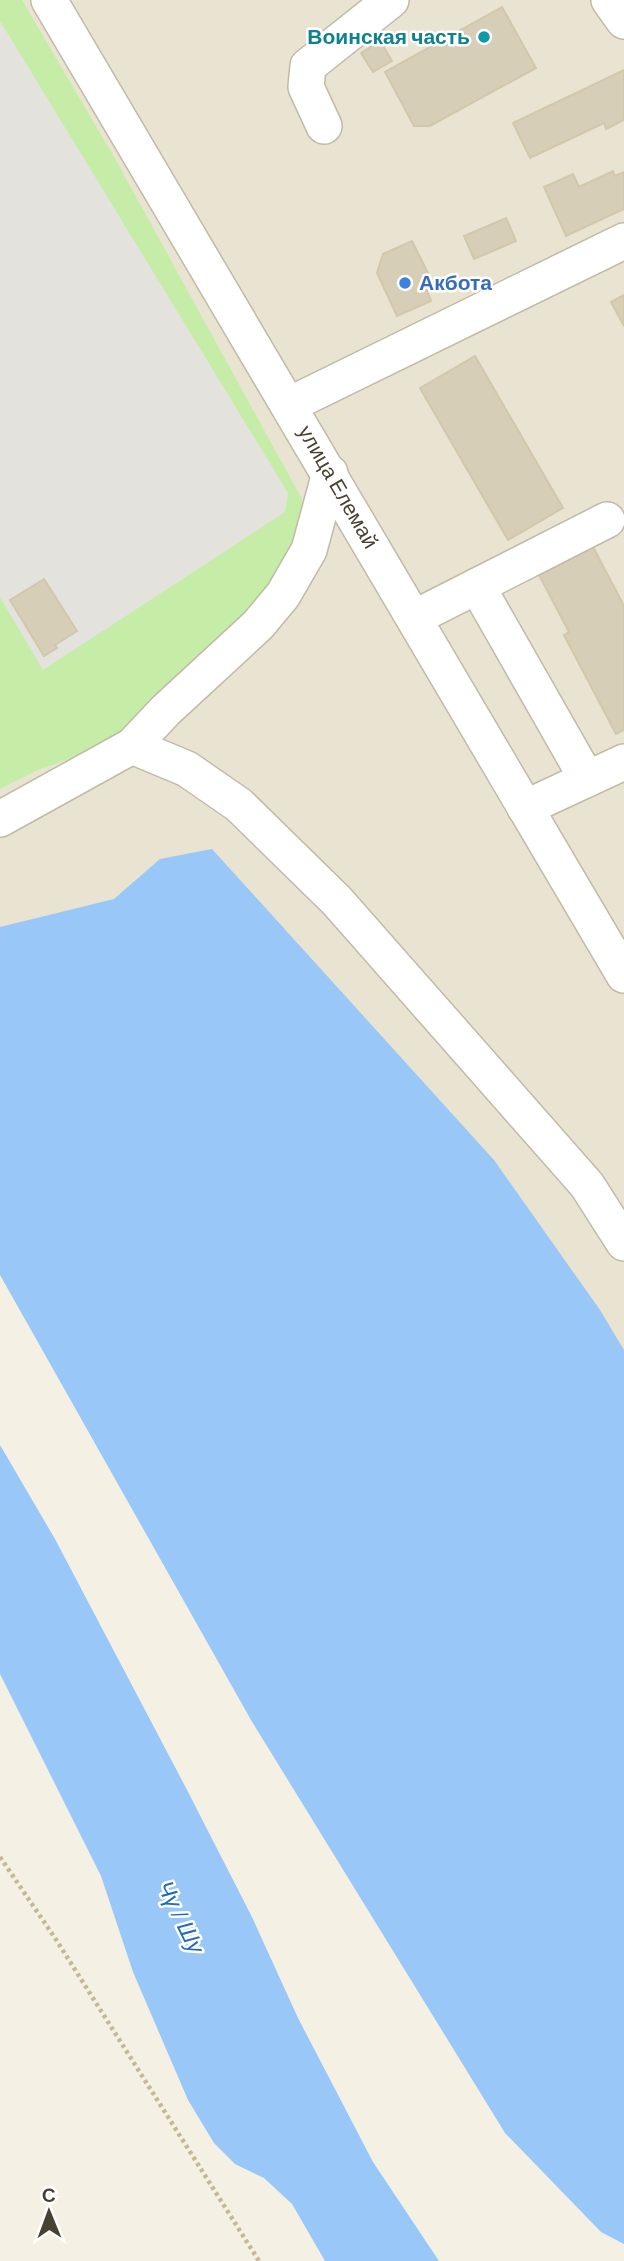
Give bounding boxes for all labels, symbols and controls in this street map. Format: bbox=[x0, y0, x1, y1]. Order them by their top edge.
place label: Воинская часть bbox=[307, 23, 470, 48]
marker: Воинская часть bbox=[476, 29, 492, 45]
place label: Акбота bbox=[419, 269, 492, 294]
marker: Акбота bbox=[397, 275, 413, 291]
street label: улица Елемай bbox=[294, 420, 385, 552]
water label: Чү / Шу bbox=[152, 1876, 212, 1959]
north arrow bbox=[14, 2177, 84, 2247]
text: С bbox=[42, 2183, 56, 2206]

